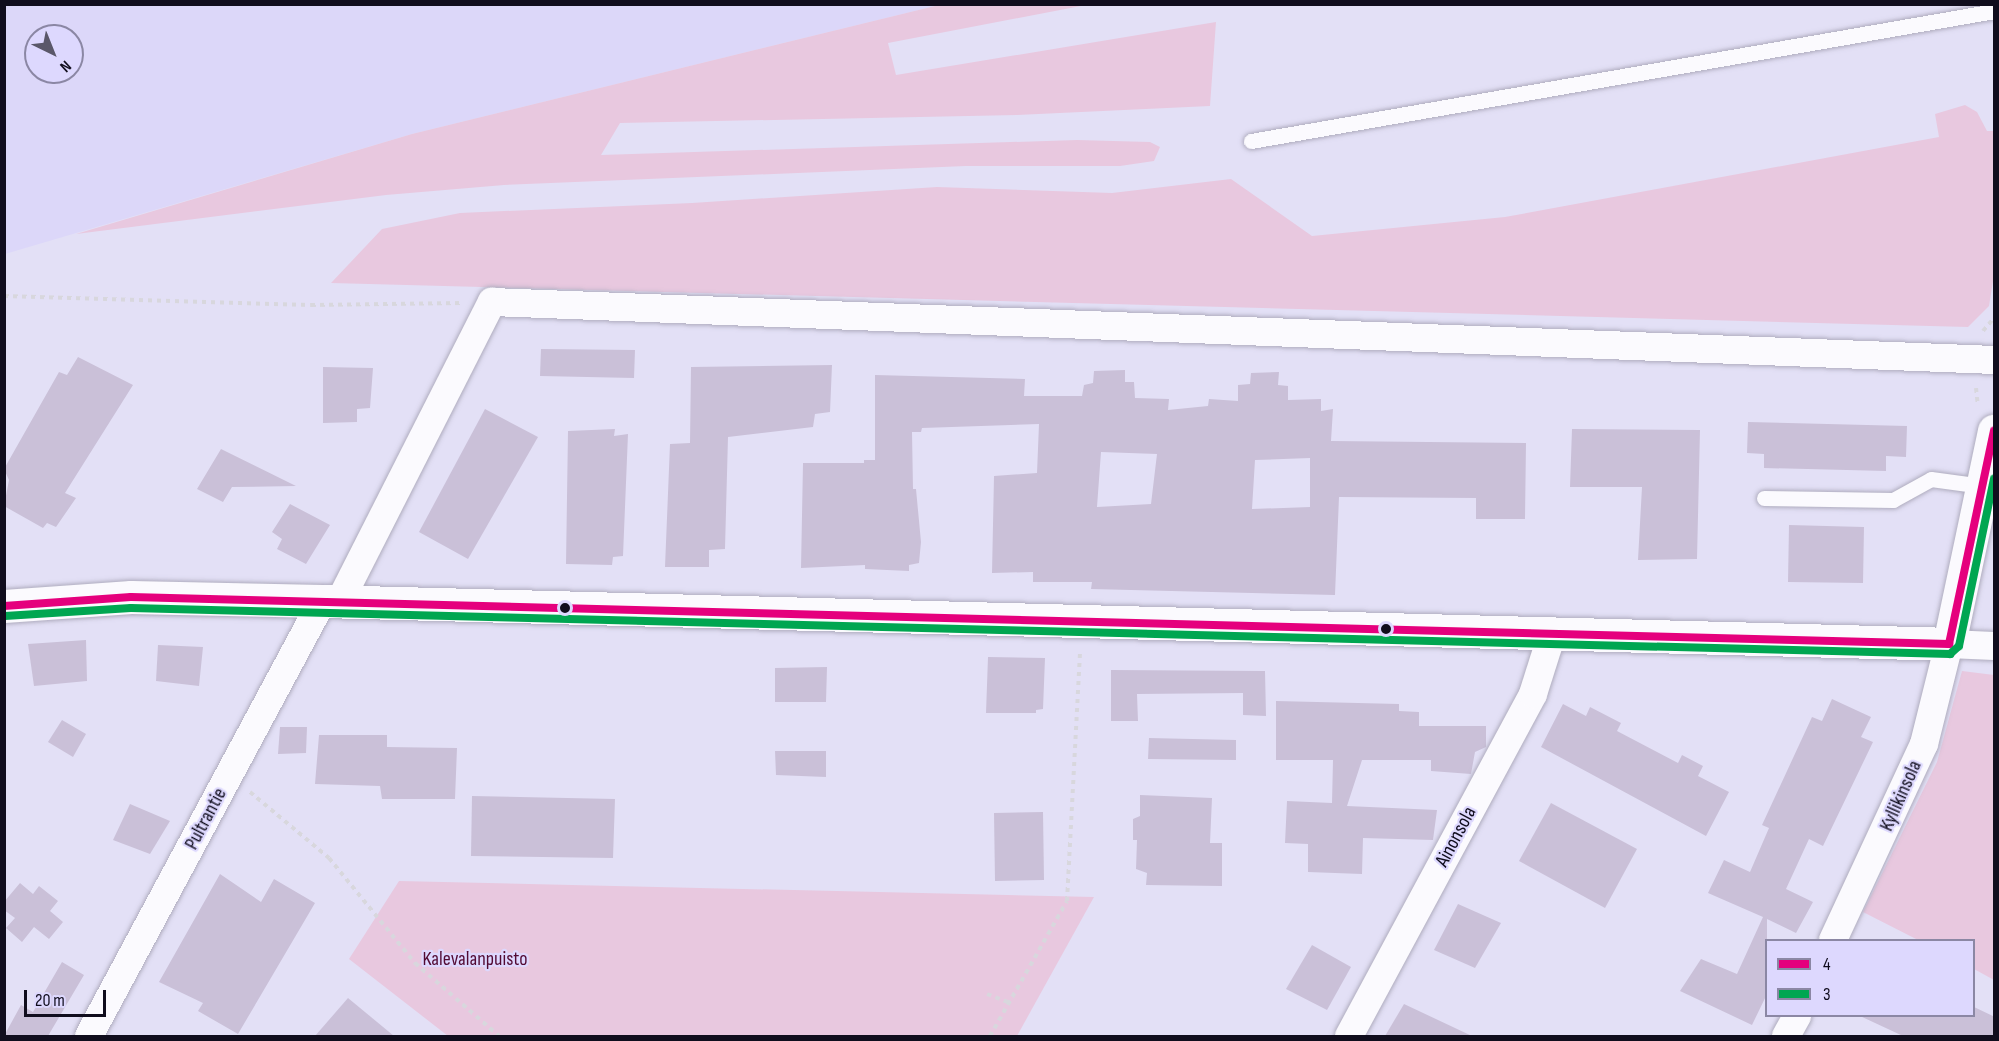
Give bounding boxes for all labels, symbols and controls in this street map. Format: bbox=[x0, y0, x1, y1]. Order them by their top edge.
north arrow bbox=[24, 24, 84, 84]
text: N bbox=[56, 56, 75, 76]
unlabelled marker bbox=[559, 602, 571, 614]
unlabelled marker bbox=[1380, 623, 1392, 635]
street label: Kyllikinsola bbox=[1875, 757, 1927, 835]
street label: Pultrantie bbox=[180, 784, 232, 854]
street label: Ainonsola bbox=[1430, 803, 1482, 871]
legend bbox=[1765, 939, 1975, 1017]
park label: Kalevalanpuisto bbox=[422, 947, 528, 971]
text: 4 bbox=[1823, 954, 1831, 975]
scale bar bbox=[27, 978, 110, 1016]
text: 3 bbox=[1823, 984, 1831, 1005]
text: 20 m bbox=[35, 990, 65, 1011]

